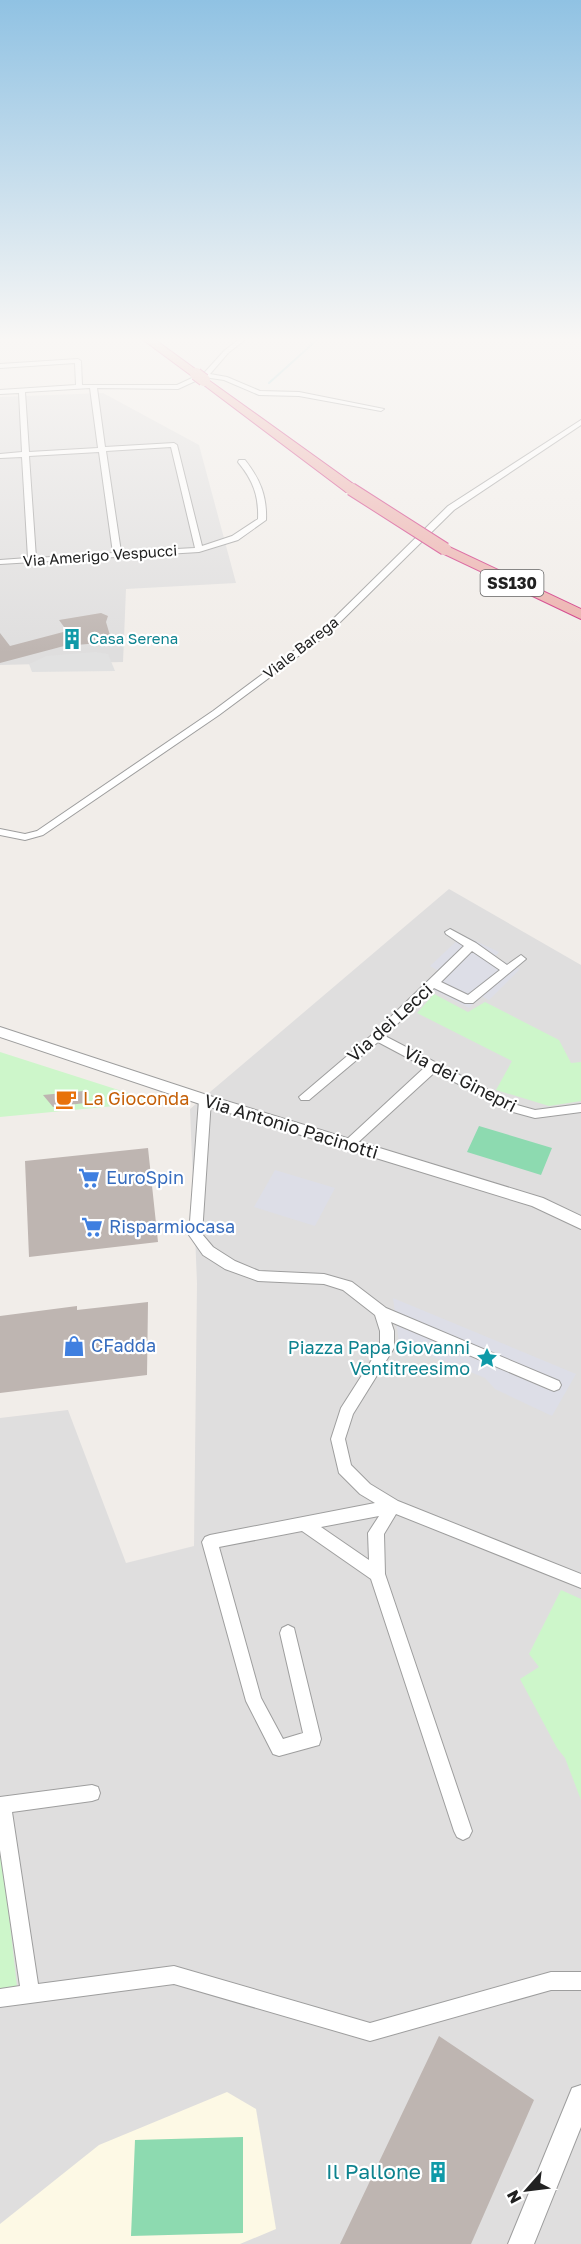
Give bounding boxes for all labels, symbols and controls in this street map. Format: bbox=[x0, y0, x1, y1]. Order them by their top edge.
street label: Via Amerigo Vespucci bbox=[22, 541, 178, 569]
road number: SS130 bbox=[480, 570, 544, 596]
street label: Viale Barega bbox=[259, 612, 341, 682]
building icon: Casa Serena bbox=[60, 627, 84, 651]
place label: Casa Serena bbox=[89, 629, 178, 647]
street label: Via dei Lecci bbox=[342, 978, 437, 1066]
street label: Via dei Ginepri bbox=[400, 1040, 521, 1116]
cafe icon: La Gioconda bbox=[54, 1087, 78, 1111]
place label: La Gioconda bbox=[83, 1087, 189, 1109]
street label: Via Antonio Pacinotti bbox=[202, 1089, 381, 1163]
supermarket icon: EuroSpin bbox=[77, 1166, 101, 1190]
place label: EuroSpin bbox=[106, 1166, 184, 1188]
supermarket icon: Risparmiocasa bbox=[80, 1215, 104, 1239]
place label: Risparmiocasa bbox=[109, 1215, 235, 1237]
shop icon: CFadda bbox=[62, 1334, 86, 1358]
place label: CFadda bbox=[91, 1334, 156, 1356]
place label: Piazza Papa Giovanni Ventitreesimo bbox=[288, 1336, 470, 1379]
place icon: Piazza Papa Giovanni Ventitreesimo bbox=[475, 1346, 499, 1370]
place label: Il Pallone bbox=[326, 2158, 421, 2184]
building icon: Il Pallone bbox=[426, 2160, 450, 2184]
north arrow bbox=[497, 2160, 557, 2220]
text: N bbox=[502, 2187, 525, 2207]

